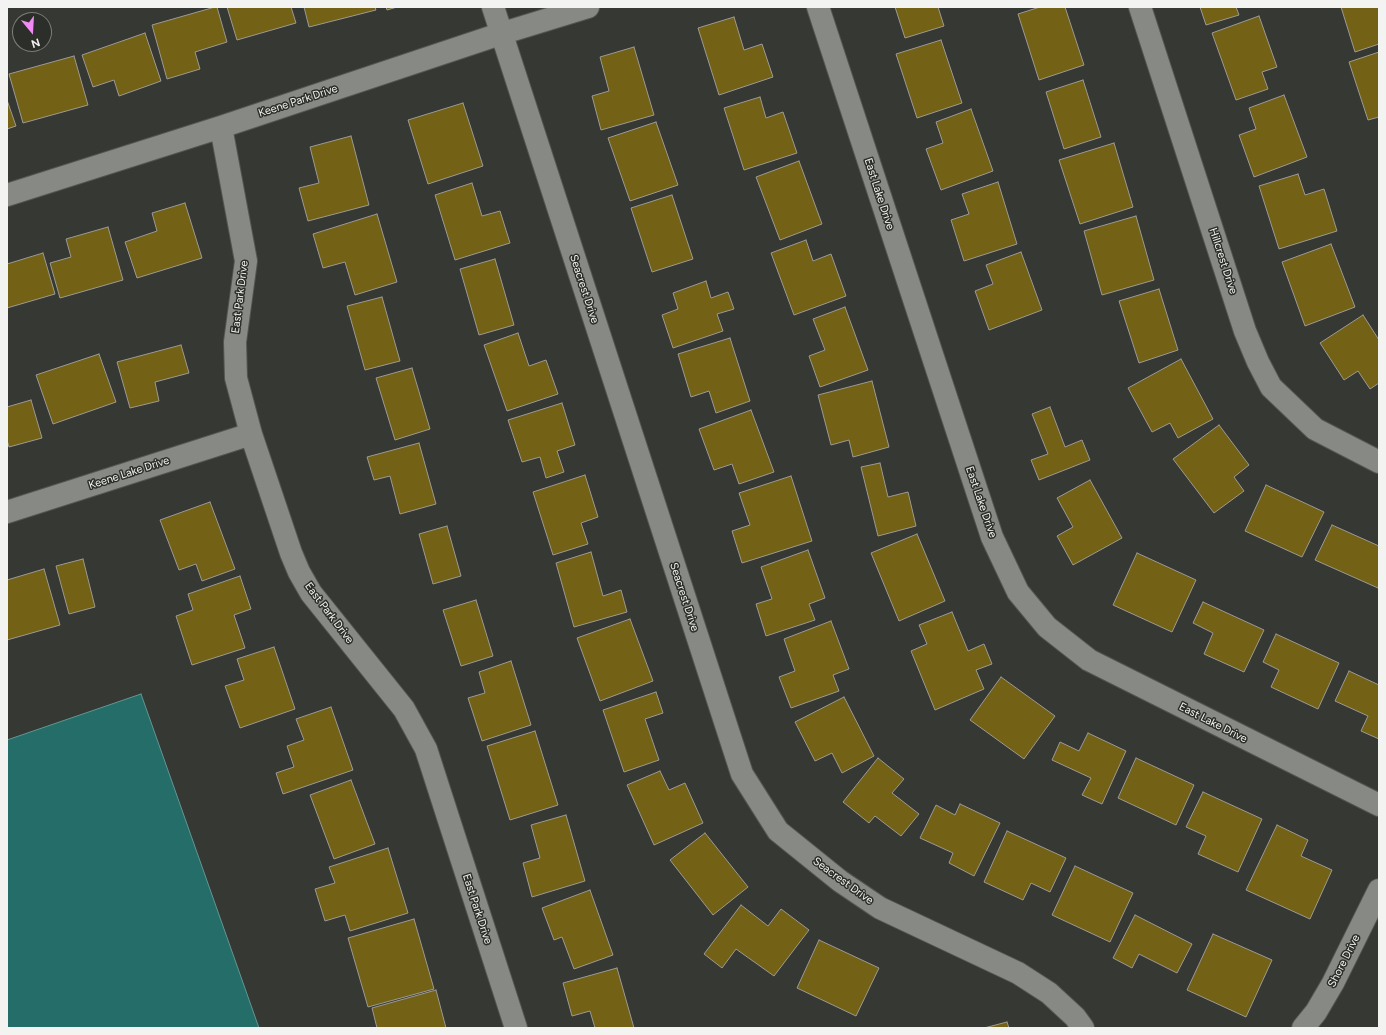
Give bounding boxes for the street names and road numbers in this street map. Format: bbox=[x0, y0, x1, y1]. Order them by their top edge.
street label: Keene Park Drive bbox=[257, 82, 339, 120]
street label: East Lake Drive bbox=[861, 156, 897, 232]
street label: Hillcrest Drive bbox=[1206, 226, 1240, 296]
street label: Seacrest Drive bbox=[567, 253, 601, 325]
street label: East Park Drive bbox=[229, 260, 251, 334]
street label: Keene Lake Drive bbox=[87, 454, 171, 492]
street label: East Lake Drive bbox=[963, 464, 999, 540]
street label: Seacrest Drive bbox=[667, 561, 701, 633]
street label: East Park Drive bbox=[302, 580, 356, 646]
street label: East Lake Drive bbox=[1177, 700, 1249, 746]
street label: Seacrest Drive bbox=[810, 855, 876, 907]
street label: East Park Drive bbox=[459, 872, 495, 946]
street label: Shore Drive bbox=[1325, 933, 1363, 989]

